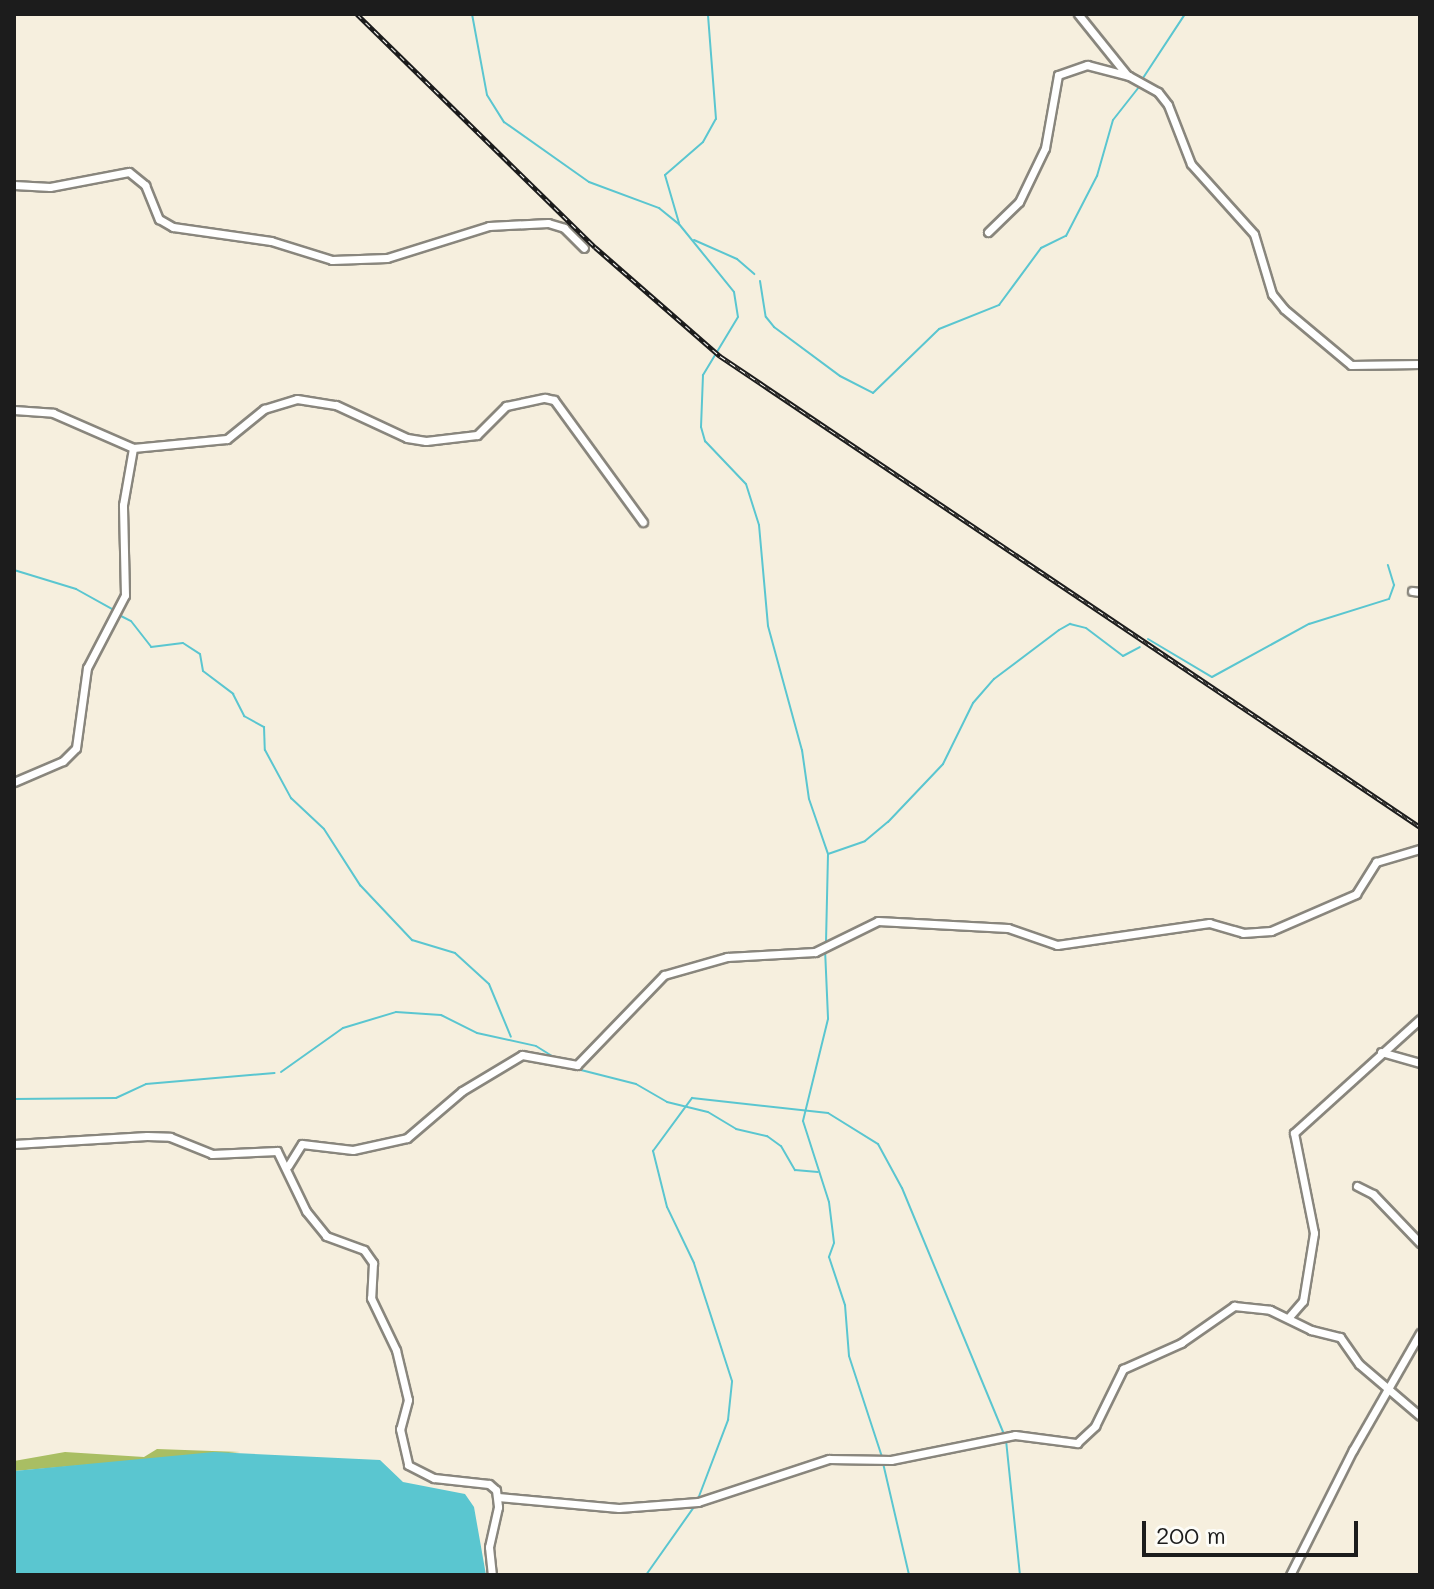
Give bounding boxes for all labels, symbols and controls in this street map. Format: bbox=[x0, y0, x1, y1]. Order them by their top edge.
scale bar bbox=[1146, 1505, 1362, 1555]
text: 200 m bbox=[1156, 1519, 1226, 1550]

